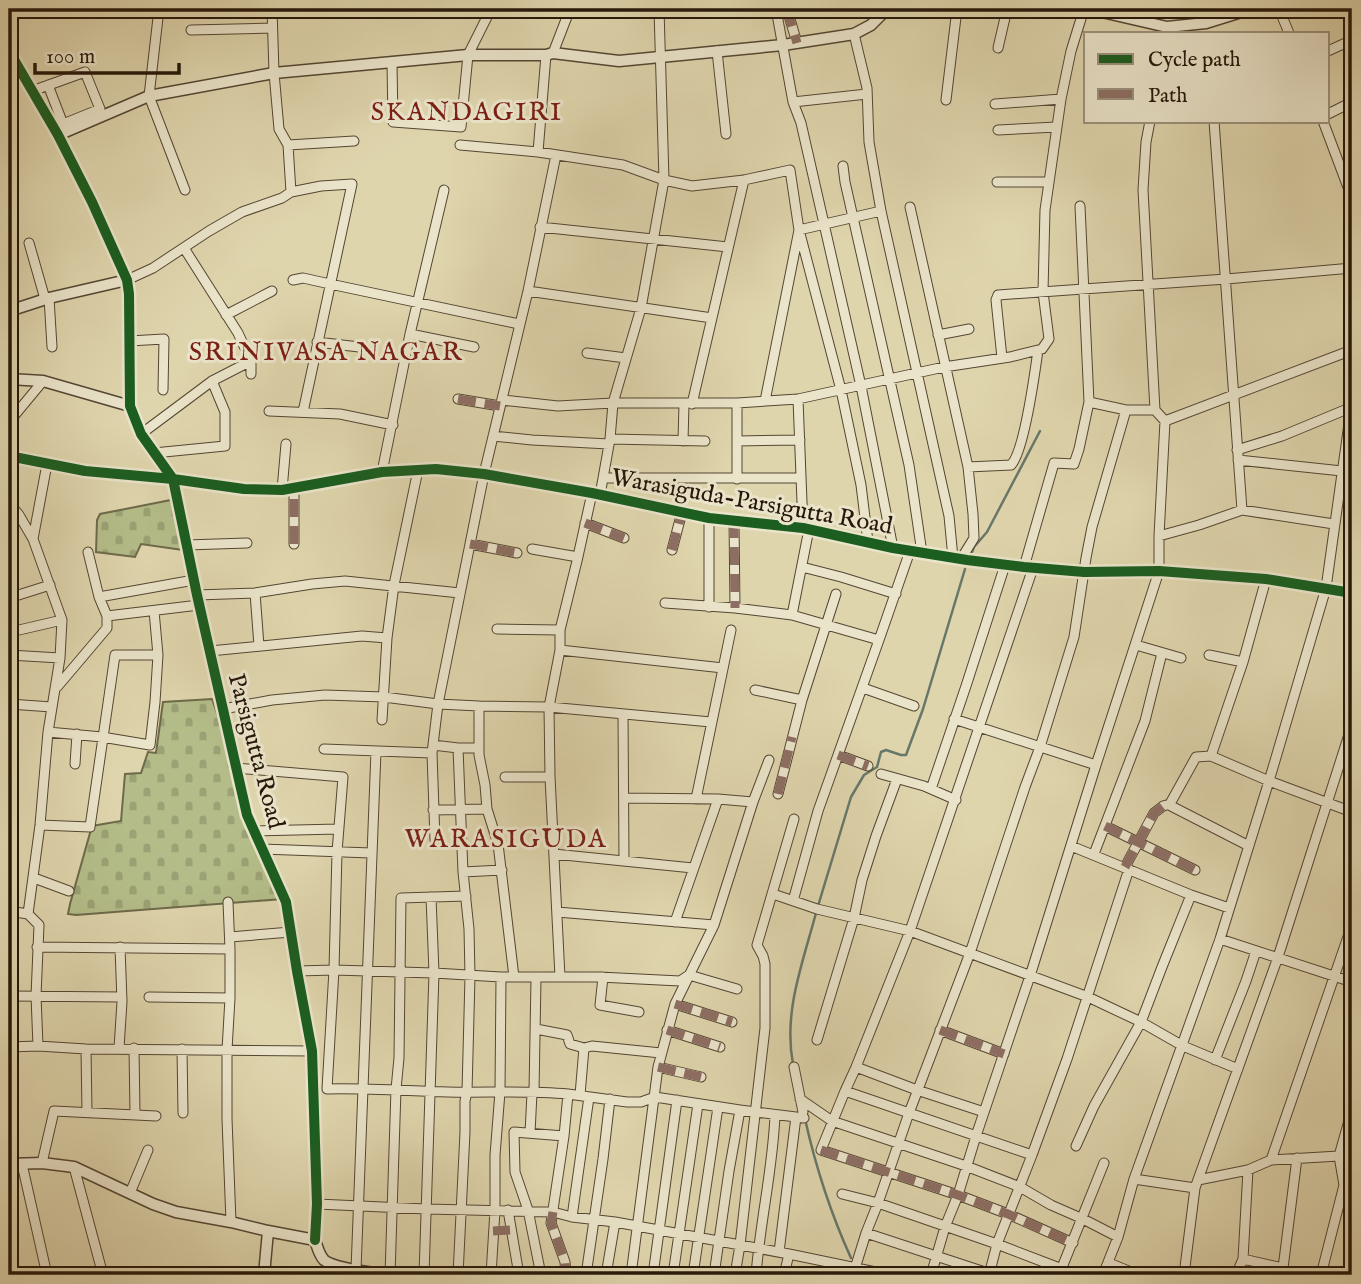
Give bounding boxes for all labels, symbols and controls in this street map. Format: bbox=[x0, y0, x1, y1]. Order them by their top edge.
scale bar bbox=[35, 32, 178, 76]
legend bbox=[1084, 32, 1330, 122]
text: 100 m bbox=[46, 44, 95, 71]
text: Cycle path bbox=[1148, 47, 1241, 74]
text: Path bbox=[1148, 83, 1187, 110]
district label: SKANDAGIRI bbox=[371, 96, 563, 129]
district label: SRINIVASA NAGAR bbox=[189, 336, 463, 369]
street label: Warasiguda-Parsigutta Road bbox=[609, 462, 895, 543]
street label: Parsigutta Road bbox=[220, 670, 291, 833]
district label: WARASIGUDA bbox=[404, 823, 608, 856]

